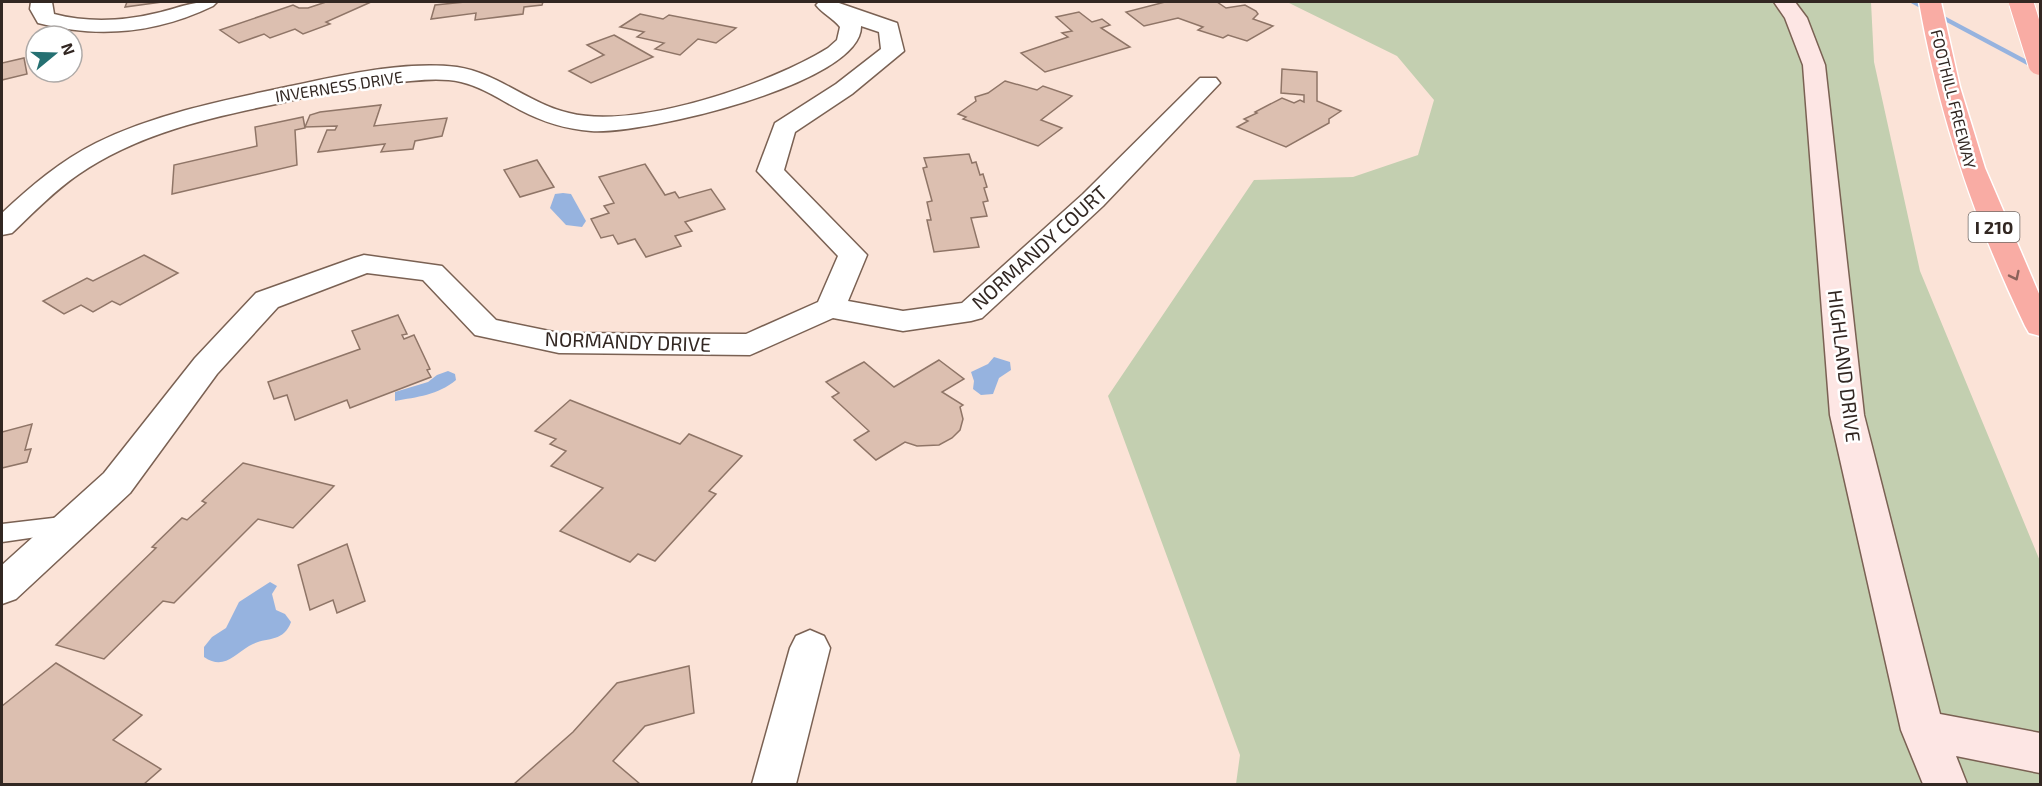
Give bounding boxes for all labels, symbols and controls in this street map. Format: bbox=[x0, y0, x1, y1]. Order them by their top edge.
north arrow bbox=[24, 24, 84, 84]
street label: FOOTHILL FREEWAY bbox=[1927, 27, 1981, 171]
text: N bbox=[58, 40, 80, 58]
street label: INVERNESS DRIVE bbox=[274, 67, 404, 105]
street label: NORMANDY COURT bbox=[966, 180, 1112, 314]
road number: I 210 bbox=[1968, 212, 2020, 242]
one-way arrow bbox=[2008, 270, 2019, 281]
street label: HIGHLAND DRIVE bbox=[1824, 288, 1866, 444]
street label: NORMANDY DRIVE bbox=[544, 326, 712, 356]

